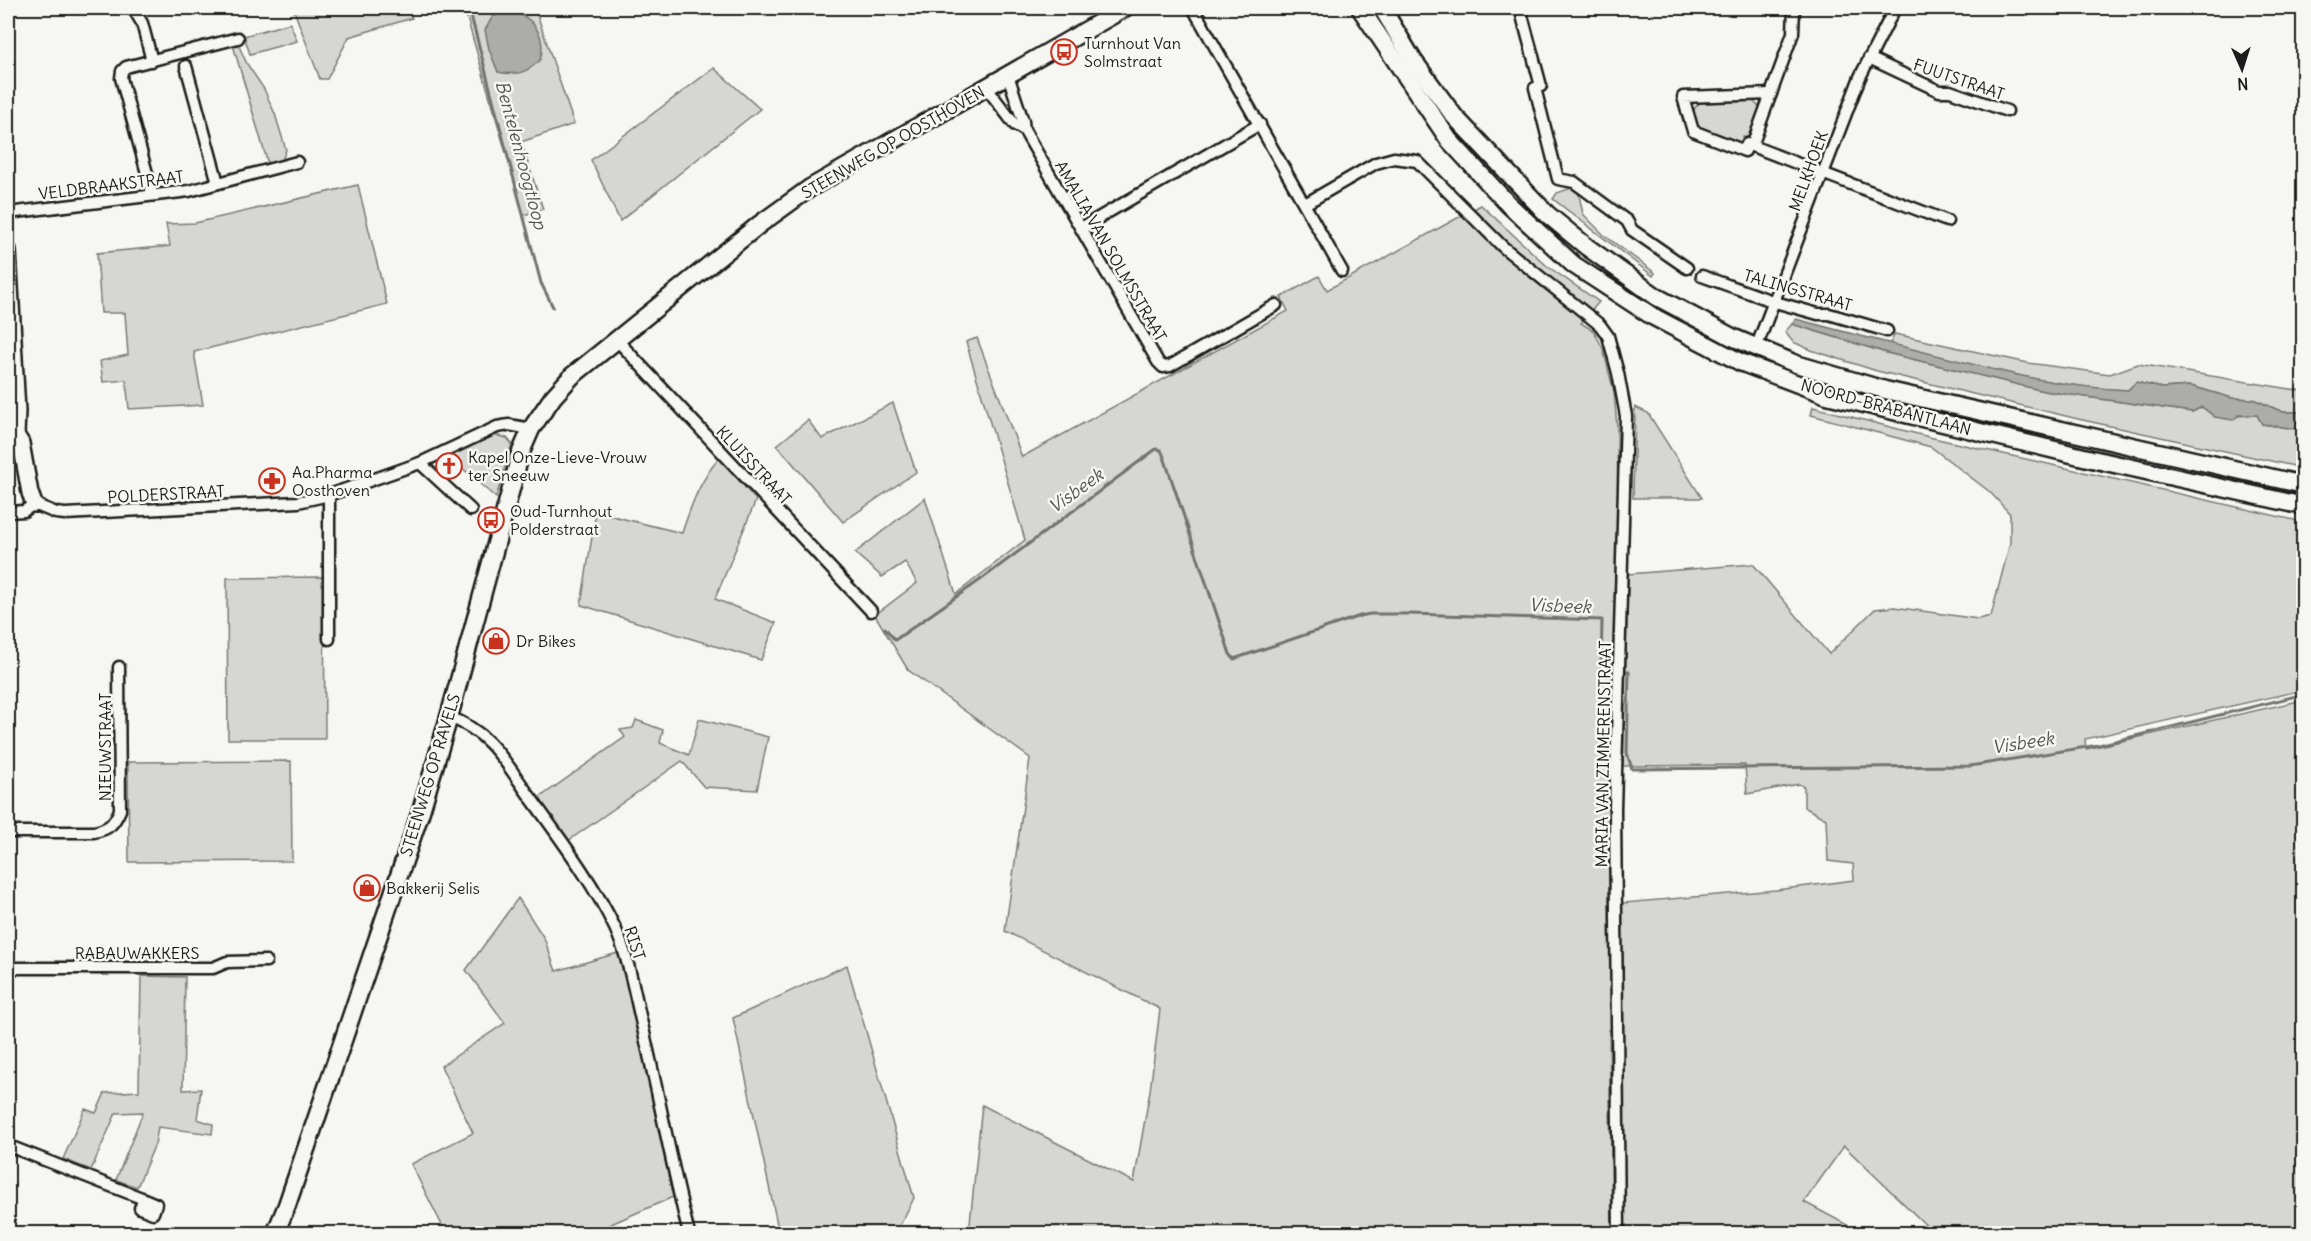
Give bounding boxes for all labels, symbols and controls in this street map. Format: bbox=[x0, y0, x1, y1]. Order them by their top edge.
place label: Turnhout Van Solmstraat bbox=[1084, 33, 1181, 71]
bus stop icon: Turnhout Van Solmstraat bbox=[1049, 37, 1079, 67]
north arrow bbox=[2212, 39, 2272, 99]
street label: FUUTSTRAAT bbox=[1911, 54, 2007, 104]
text: N bbox=[2237, 74, 2249, 94]
water label: Bentelenhoogtloop bbox=[491, 78, 553, 232]
street label: STEENWEG OP OOSTHOVEN bbox=[798, 81, 988, 203]
street label: MELKHOEK bbox=[1784, 128, 1832, 214]
street label: AMALIA VAN SOLMSSTRAAT bbox=[1051, 157, 1171, 345]
street label: VELDBRAAKSTRAAT bbox=[37, 166, 185, 204]
street label: TALINGSTRAAT bbox=[1741, 265, 1855, 315]
street label: NOORD-BRABANTLAAN bbox=[1799, 375, 1973, 439]
street label: KLUISSTRAAT bbox=[712, 421, 796, 509]
place label: Kapel Onze-Lieve-Vrouw ter Sneeuw bbox=[468, 447, 647, 485]
church icon: Kapel Onze-Lieve-Vrouw ter Sneeuw bbox=[434, 451, 464, 481]
place label: Aa.Pharma Oosthoven bbox=[292, 462, 372, 500]
water label: Visbeek bbox=[1044, 462, 1109, 518]
pharmacy icon: Aa.Pharma Oosthoven bbox=[257, 466, 287, 496]
street label: POLDERSTRAAT bbox=[107, 481, 225, 507]
place label: Oud-Turnhout Polderstraat bbox=[510, 501, 613, 539]
bus stop icon: Oud-Turnhout Polderstraat bbox=[476, 505, 506, 535]
water label: Visbeek bbox=[1529, 593, 1593, 618]
shop icon: Dr Bikes bbox=[481, 626, 511, 656]
place label: Dr Bikes bbox=[516, 631, 576, 651]
street label: MARIA VAN ZIMMERENSTRAAT bbox=[1591, 640, 1615, 868]
street label: STEENWEG OP RAVELS bbox=[396, 691, 464, 859]
street label: NIEUWSTRAAT bbox=[95, 693, 115, 801]
water label: Visbeek bbox=[1991, 726, 2057, 759]
shop icon: Bakkerij Selis bbox=[352, 873, 382, 903]
place label: Bakkerij Selis bbox=[386, 878, 480, 898]
street label: RIST bbox=[620, 924, 650, 962]
street label: RABAUWAKKERS bbox=[75, 943, 199, 963]

